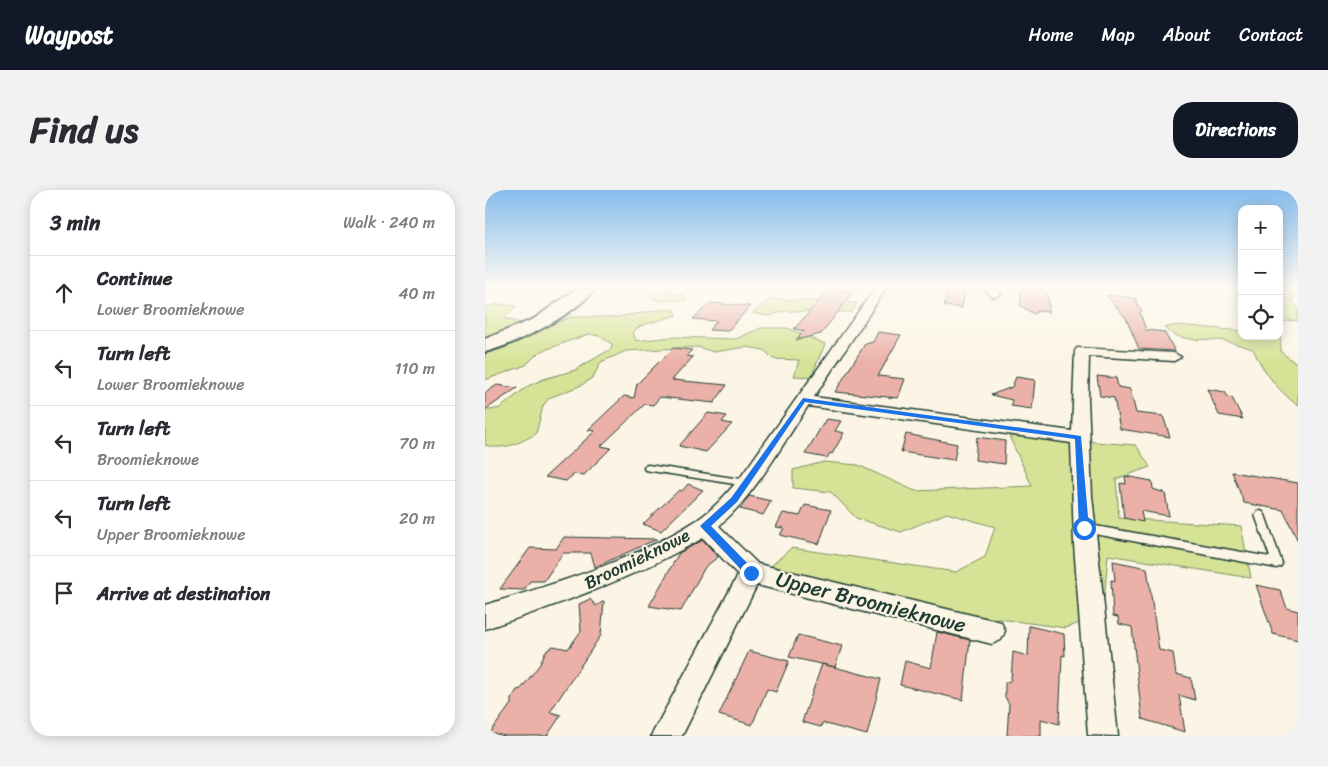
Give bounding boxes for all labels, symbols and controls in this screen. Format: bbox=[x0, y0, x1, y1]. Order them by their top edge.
text: Waypost bbox=[25, 14, 113, 56]
text: Home bbox=[1029, 19, 1074, 51]
text: Map bbox=[1102, 19, 1135, 51]
text: About bbox=[1163, 19, 1211, 51]
text: Contact bbox=[1239, 19, 1303, 51]
text: Find us bbox=[30, 99, 138, 161]
button: Directions bbox=[1173, 102, 1298, 158]
text: 3 min bbox=[50, 204, 100, 242]
map controls bbox=[1238, 205, 1283, 340]
button: + bbox=[1238, 205, 1283, 250]
text: Walk · 240 m bbox=[343, 208, 435, 237]
button: − bbox=[1238, 250, 1283, 295]
text: Continue bbox=[97, 262, 173, 295]
icon: ahead bbox=[50, 279, 78, 307]
text: 40 m bbox=[398, 279, 435, 308]
text: Lower Broomieknowe bbox=[97, 295, 244, 324]
button: locate bbox=[1238, 295, 1283, 340]
text: Turn left bbox=[97, 337, 170, 370]
icon: left bbox=[50, 354, 78, 382]
text: 110 m bbox=[395, 354, 435, 383]
text: Lower Broomieknowe bbox=[97, 370, 244, 399]
text: Turn left bbox=[97, 412, 170, 445]
icon: left bbox=[50, 429, 78, 457]
text: 70 m bbox=[399, 429, 435, 458]
text: Broomieknowe bbox=[97, 445, 199, 474]
text: Turn left bbox=[97, 487, 170, 520]
icon: left bbox=[50, 504, 78, 532]
text: 20 m bbox=[399, 504, 435, 533]
route start bbox=[1073, 517, 1096, 540]
street label: Broomieknowe bbox=[578, 519, 696, 598]
text: Upper Broomieknowe bbox=[97, 520, 245, 549]
street label: Upper Broomieknowe bbox=[772, 560, 970, 644]
route end bbox=[740, 562, 763, 585]
text: Arrive at destination bbox=[97, 577, 270, 610]
icon: arrive bbox=[50, 579, 78, 607]

